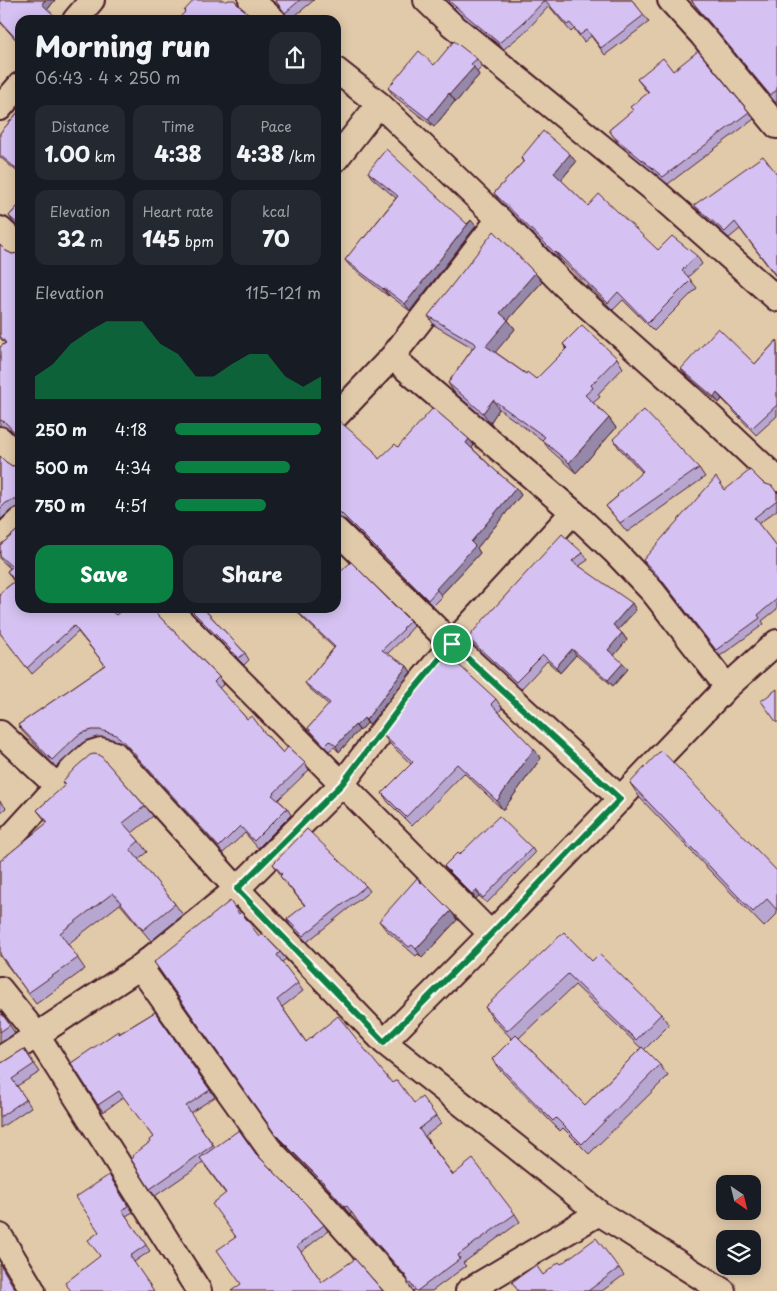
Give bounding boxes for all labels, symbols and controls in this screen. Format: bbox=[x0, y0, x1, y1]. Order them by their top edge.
text: Morning run bbox=[35, 24, 211, 67]
button: share bbox=[269, 32, 321, 84]
text: 06:43 · 4 × 250 m bbox=[35, 65, 180, 89]
text: Distance bbox=[51, 116, 109, 137]
text: Time bbox=[161, 116, 195, 137]
text: Pace bbox=[260, 116, 292, 137]
text: 1.00 bbox=[44, 137, 90, 169]
text: 4:38 bbox=[154, 137, 202, 169]
text: 4:38 bbox=[237, 137, 284, 169]
text: km bbox=[90, 146, 116, 167]
text: /km bbox=[284, 146, 315, 167]
text: Elevation bbox=[50, 201, 110, 222]
text: Heart rate bbox=[143, 201, 213, 222]
text: kcal bbox=[262, 201, 290, 222]
text: 32 bbox=[57, 222, 85, 254]
text: 145 bbox=[142, 222, 180, 254]
text: 70 bbox=[262, 222, 290, 254]
text: m bbox=[85, 231, 103, 252]
text: bpm bbox=[180, 231, 214, 252]
text: Elevation bbox=[35, 280, 104, 304]
text: 115–121 m bbox=[245, 280, 321, 304]
text: 250 m bbox=[35, 417, 87, 441]
text: 4:18 bbox=[115, 417, 147, 441]
text: 500 m bbox=[35, 455, 88, 479]
text: 4:34 bbox=[115, 455, 151, 479]
text: 750 m bbox=[35, 493, 85, 517]
text: 4:51 bbox=[115, 493, 147, 517]
button: Save bbox=[35, 545, 173, 603]
button: Share bbox=[183, 545, 321, 603]
pin bbox=[431, 623, 473, 665]
icon: arrive bbox=[438, 630, 466, 658]
north arrow bbox=[716, 1175, 761, 1220]
map controls bbox=[716, 1175, 761, 1275]
button: layers bbox=[716, 1230, 761, 1275]

